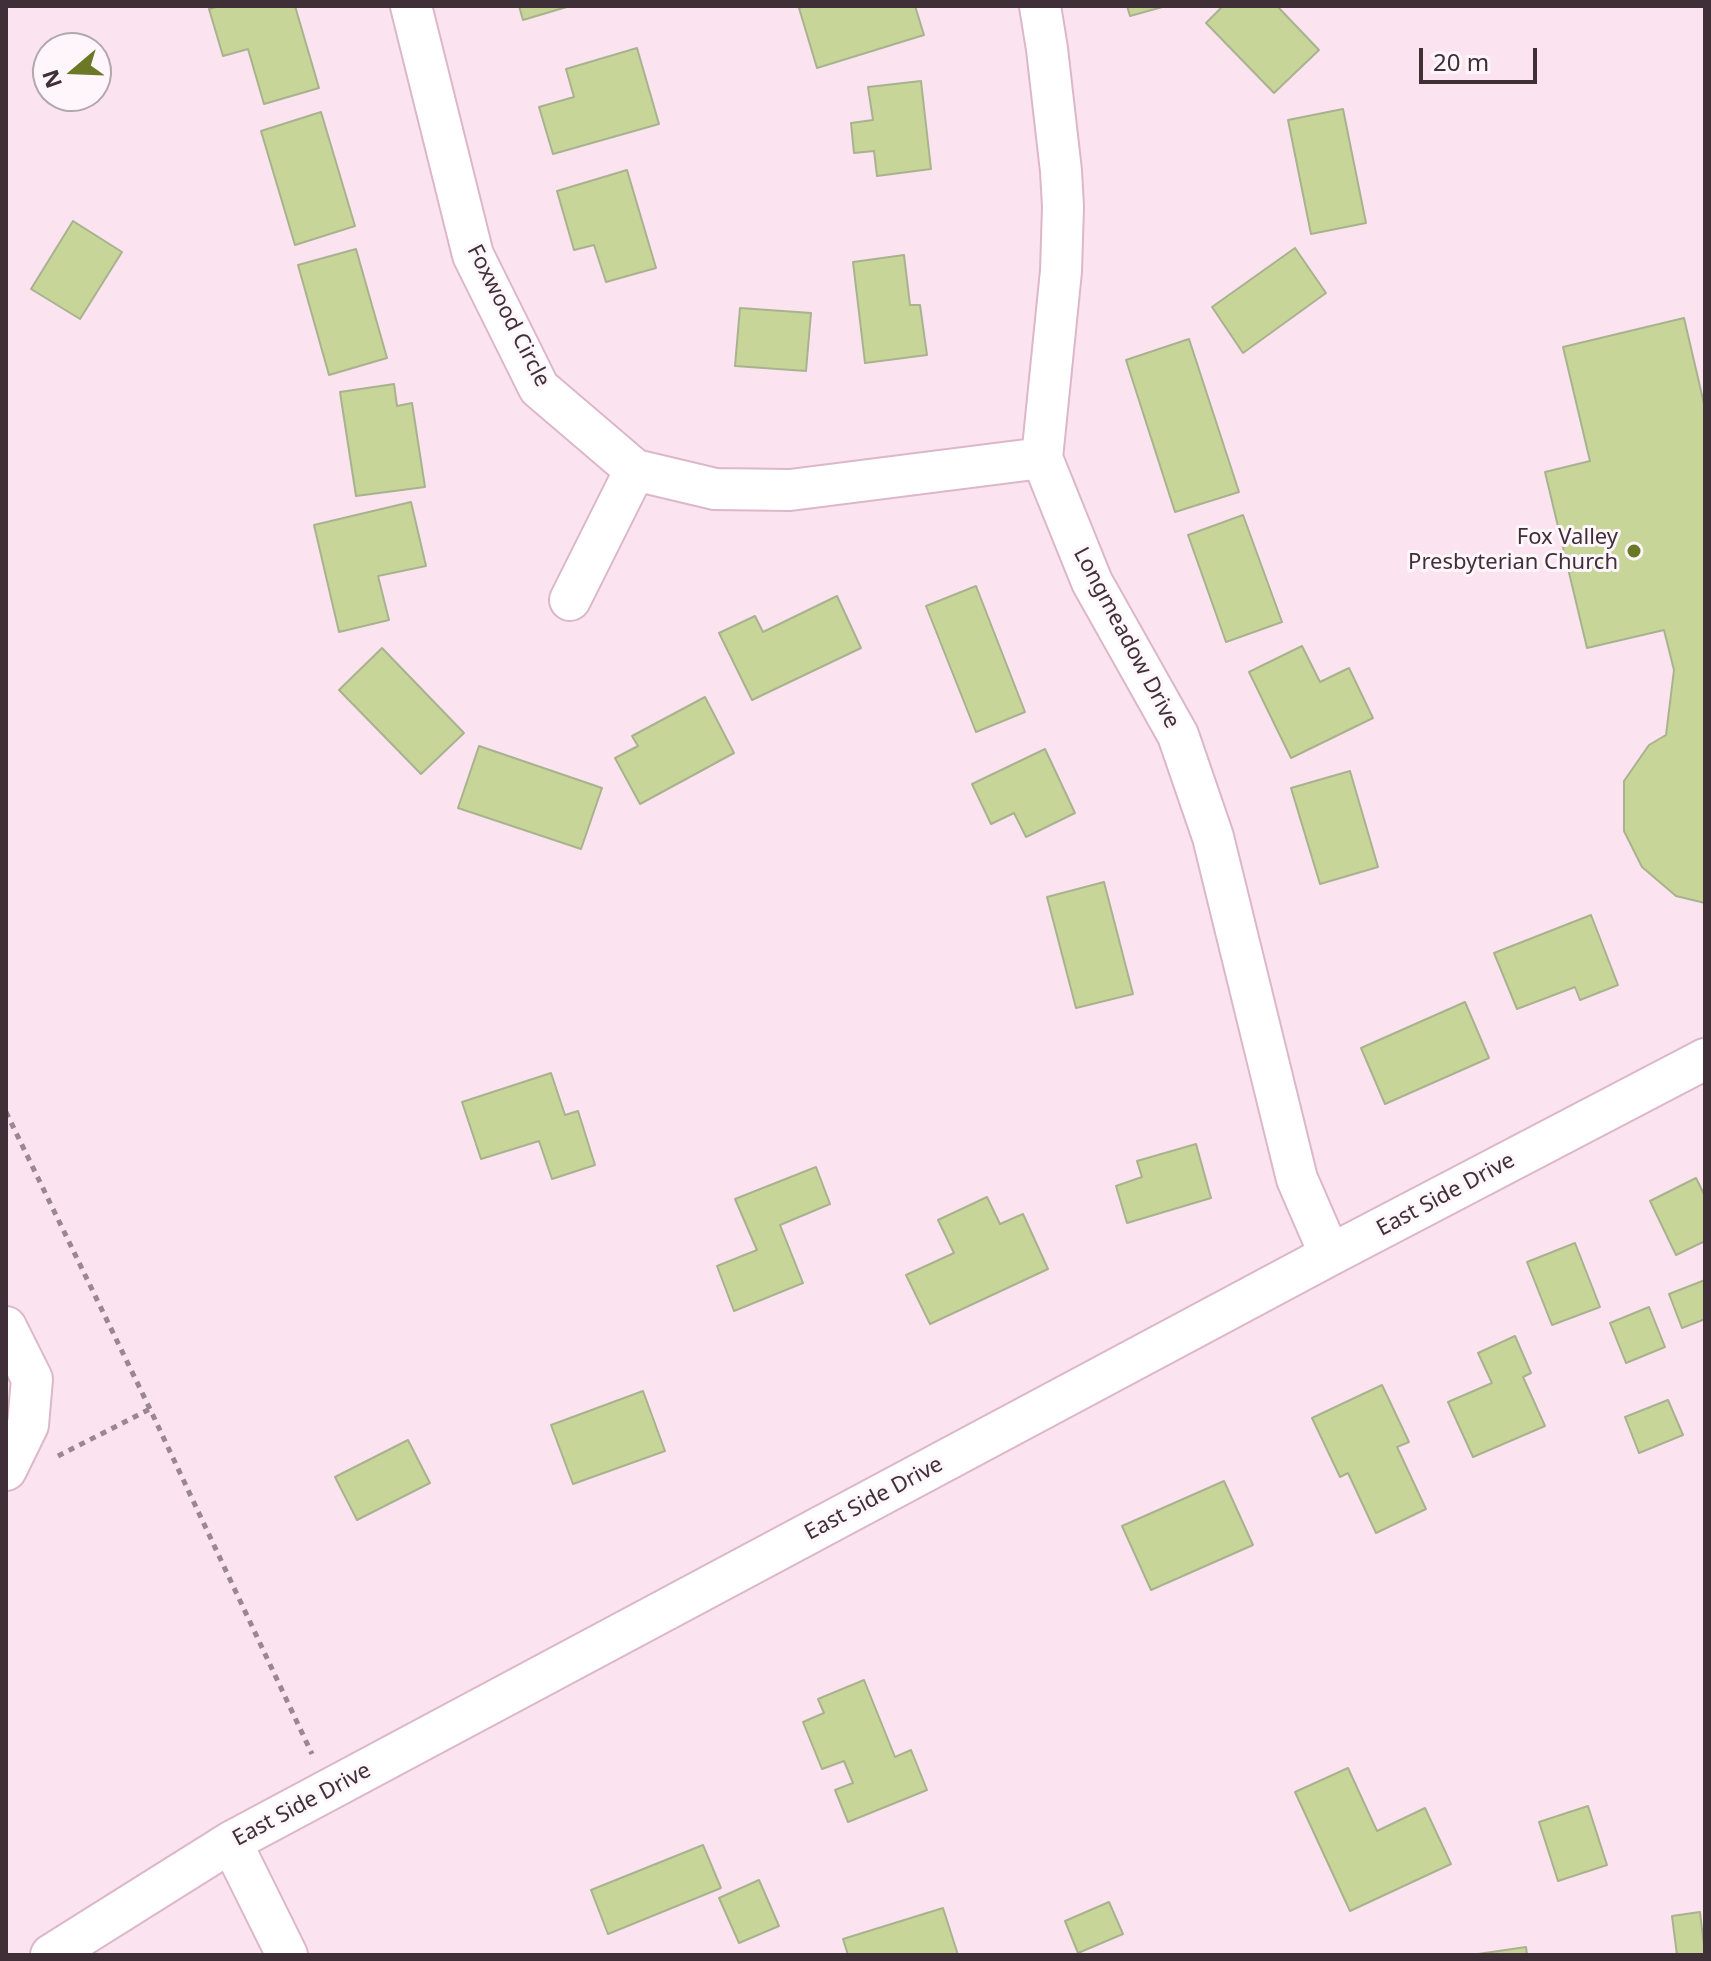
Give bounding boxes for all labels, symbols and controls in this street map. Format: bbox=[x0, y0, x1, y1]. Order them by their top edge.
north arrow bbox=[32, 32, 112, 112]
scale bar bbox=[1423, 32, 1541, 82]
text: 20 m bbox=[1433, 45, 1489, 78]
text: N bbox=[34, 66, 68, 93]
street label: Foxwood Circle bbox=[461, 241, 555, 391]
place label: Fox Valley Presbyterian Church bbox=[1408, 525, 1618, 576]
marker: Fox Valley Presbyterian Church bbox=[1625, 542, 1643, 560]
street label: Longmeadow Drive bbox=[1067, 543, 1185, 733]
street label: East Side Drive bbox=[1372, 1148, 1520, 1242]
street label: East Side Drive bbox=[800, 1452, 948, 1546]
street label: East Side Drive bbox=[228, 1758, 376, 1852]

